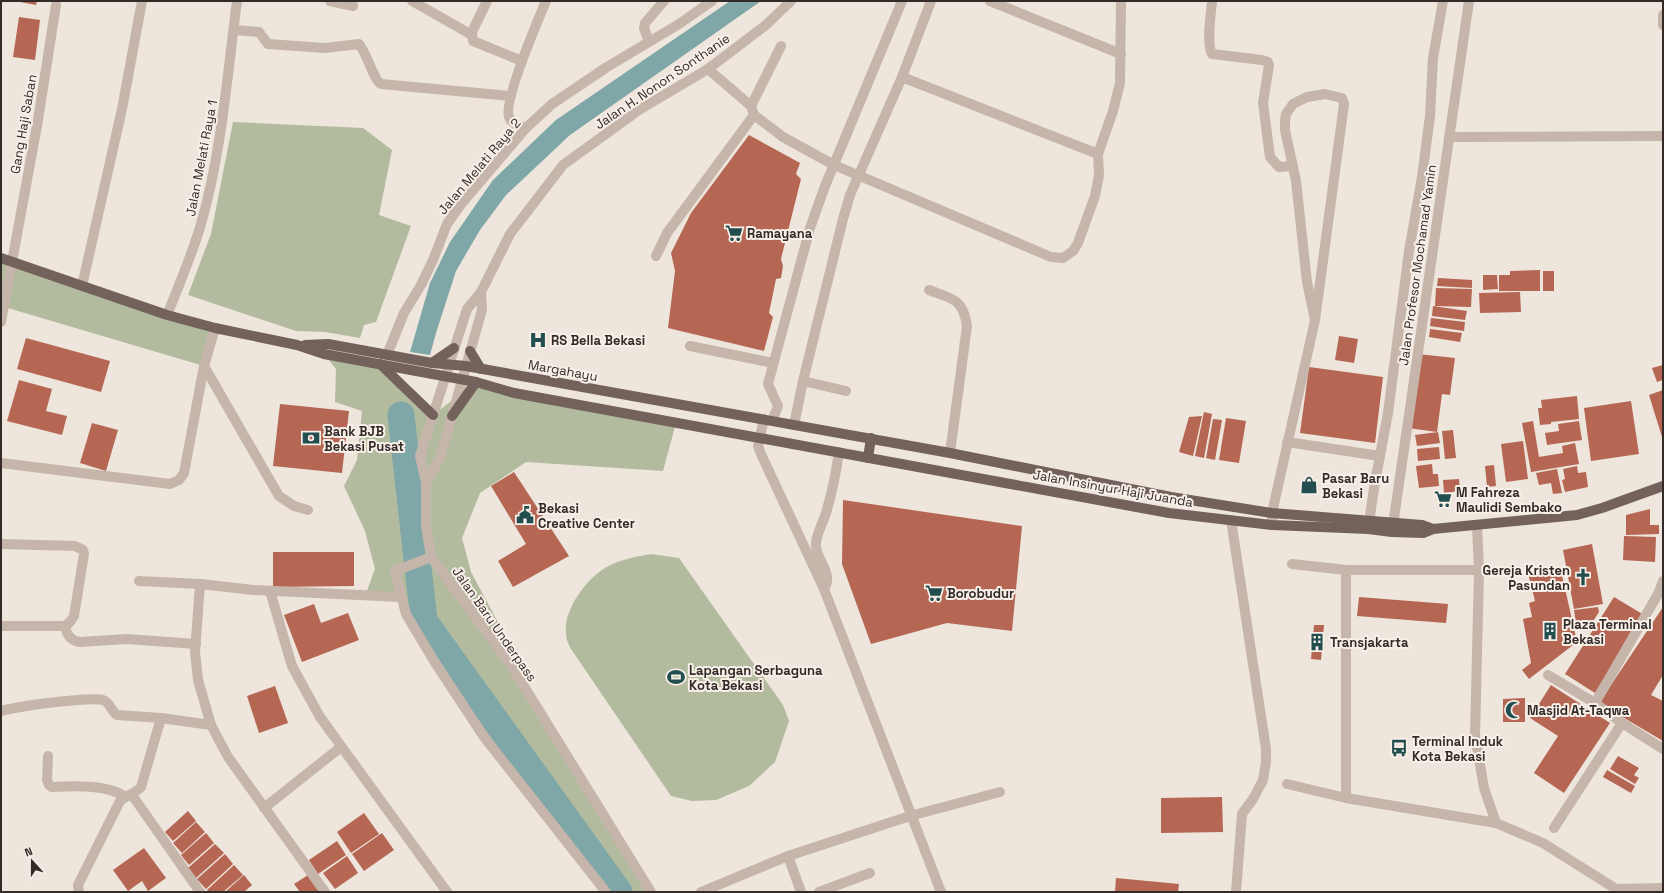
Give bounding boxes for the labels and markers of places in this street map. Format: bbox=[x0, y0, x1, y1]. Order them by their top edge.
supermarket icon: Ramayana bbox=[724, 223, 744, 243]
place label: Ramayana bbox=[747, 225, 813, 242]
hospital icon: RS Bella Bekasi bbox=[528, 330, 548, 350]
place label: RS Bella Bekasi bbox=[551, 332, 645, 349]
place label: Bank BJB Bekasi Pusat bbox=[324, 423, 404, 455]
bank icon: Bank BJB Bekasi Pusat bbox=[301, 428, 321, 448]
place label: Pasar Baru Bekasi bbox=[1322, 470, 1389, 502]
shop icon: Pasar Baru Bekasi bbox=[1299, 475, 1319, 495]
place label: M Fahreza Maulidi Sembako bbox=[1456, 484, 1562, 516]
supermarket icon: M Fahreza Maulidi Sembako bbox=[1433, 489, 1453, 509]
place label: Bekasi Creative Center bbox=[538, 500, 635, 532]
public building icon: Bekasi Creative Center bbox=[515, 505, 535, 525]
place label: Gereja Kristen Pasundan bbox=[1483, 562, 1570, 594]
church icon: Gereja Kristen Pasundan bbox=[1573, 567, 1593, 587]
supermarket icon: Borobudur bbox=[924, 583, 944, 603]
place label: Borobudur bbox=[947, 585, 1014, 602]
place label: Plaza Terminal Bekasi bbox=[1563, 616, 1652, 648]
building icon: Plaza Terminal Bekasi bbox=[1540, 621, 1560, 641]
building icon: Transjakarta bbox=[1307, 632, 1327, 652]
place label: Transjakarta bbox=[1330, 634, 1409, 651]
place label: Lapangan Serbaguna Kota Bekasi bbox=[689, 662, 823, 694]
sports icon: Lapangan Serbaguna Kota Bekasi bbox=[666, 667, 686, 687]
mosque icon: Masjid At-Taqwa bbox=[1504, 700, 1524, 720]
place label: Masjid At-Taqwa bbox=[1527, 702, 1630, 719]
place label: Terminal Induk Kota Bekasi bbox=[1412, 733, 1504, 765]
bus stop icon: Terminal Induk Kota Bekasi bbox=[1389, 738, 1409, 758]

